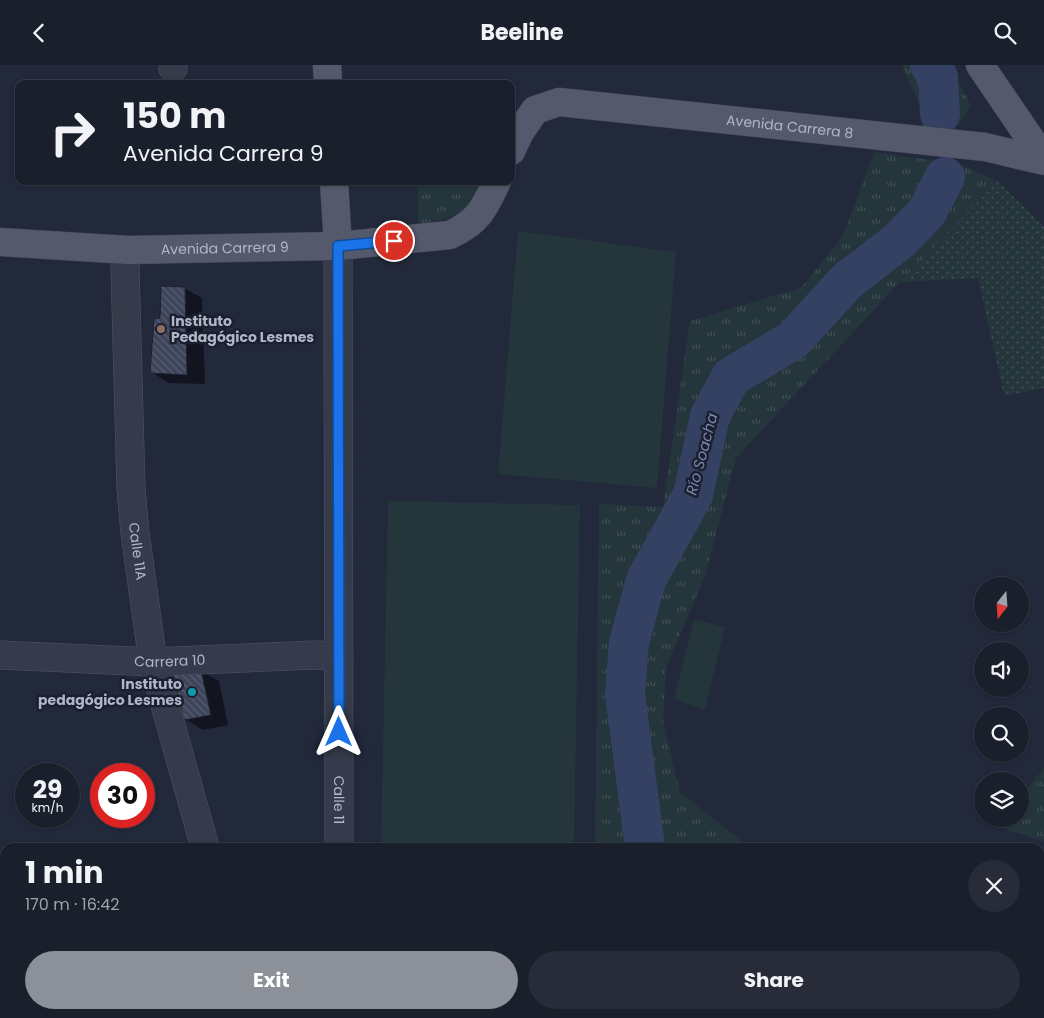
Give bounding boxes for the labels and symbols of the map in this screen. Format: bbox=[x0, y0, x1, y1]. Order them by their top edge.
street label: Avenida Carrera 8 bbox=[725, 110, 855, 143]
pin bbox=[373, 220, 415, 262]
street label: Avenida Carrera 9 bbox=[161, 237, 289, 259]
place label: Instituto Pedagógico Lesmes bbox=[171, 311, 314, 347]
marker: Instituto Pedagógico Lesmes bbox=[155, 323, 167, 335]
water label: Río Soacha bbox=[680, 410, 723, 497]
street label: Calle 11A bbox=[124, 522, 151, 581]
north arrow bbox=[974, 577, 1029, 633]
street label: Carrera 10 bbox=[134, 650, 206, 672]
place label: Instituto pedagógico Lesmes bbox=[38, 674, 182, 710]
marker: Instituto pedagógico Lesmes bbox=[186, 686, 198, 698]
position arrow bbox=[312, 705, 364, 757]
speed limit sign: 30 bbox=[90, 763, 155, 828]
street label: Calle 11 bbox=[329, 776, 349, 824]

